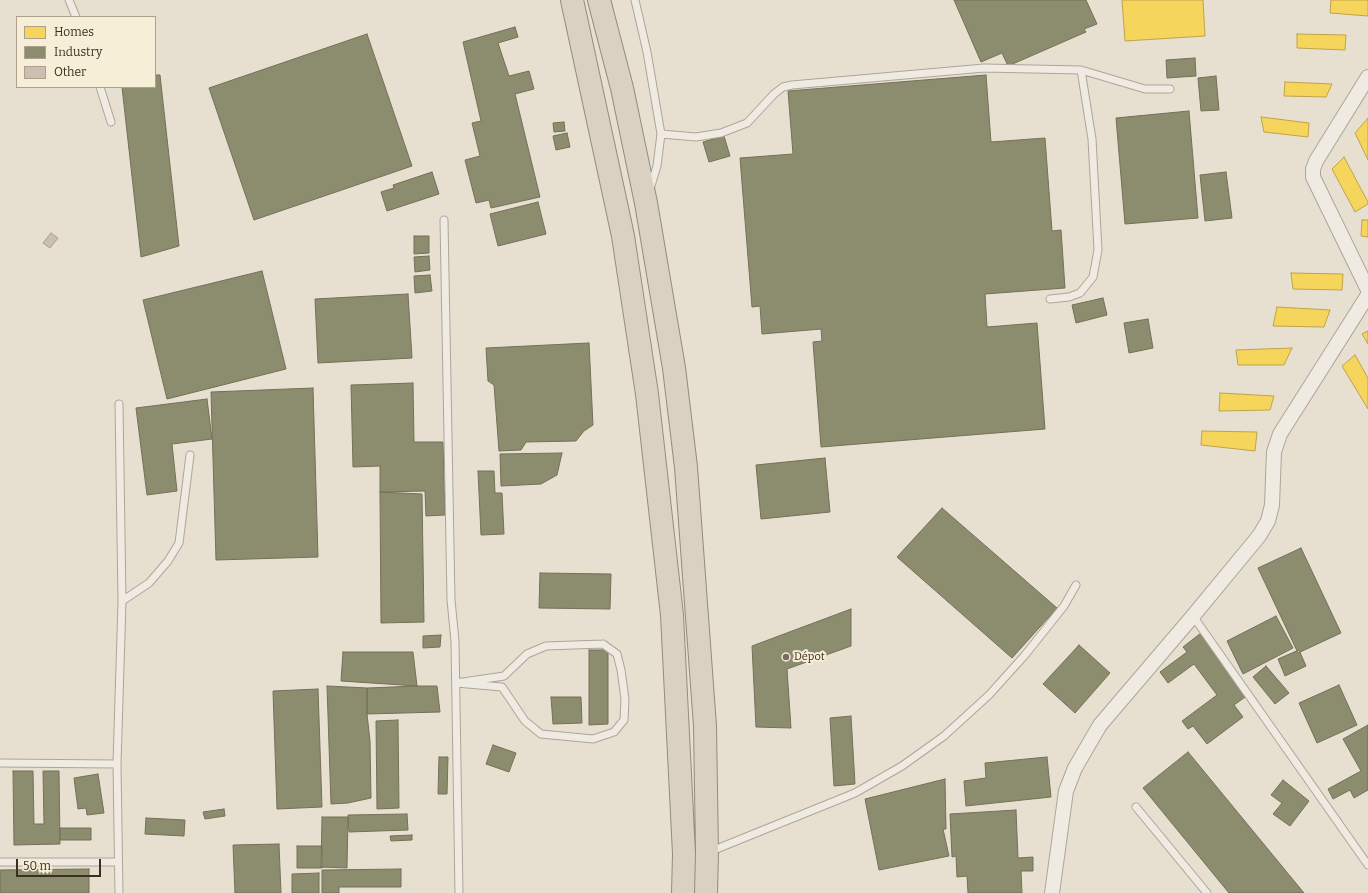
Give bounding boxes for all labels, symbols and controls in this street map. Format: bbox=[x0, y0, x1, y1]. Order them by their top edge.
legend bbox=[16, 16, 156, 88]
text: Homes bbox=[54, 25, 94, 39]
text: Industry bbox=[54, 45, 102, 59]
text: Other bbox=[54, 65, 86, 79]
place label: Dépot bbox=[794, 650, 825, 664]
marker: Dépot bbox=[781, 652, 791, 662]
scale bar bbox=[18, 851, 103, 877]
text: 50 m bbox=[23, 859, 51, 873]

